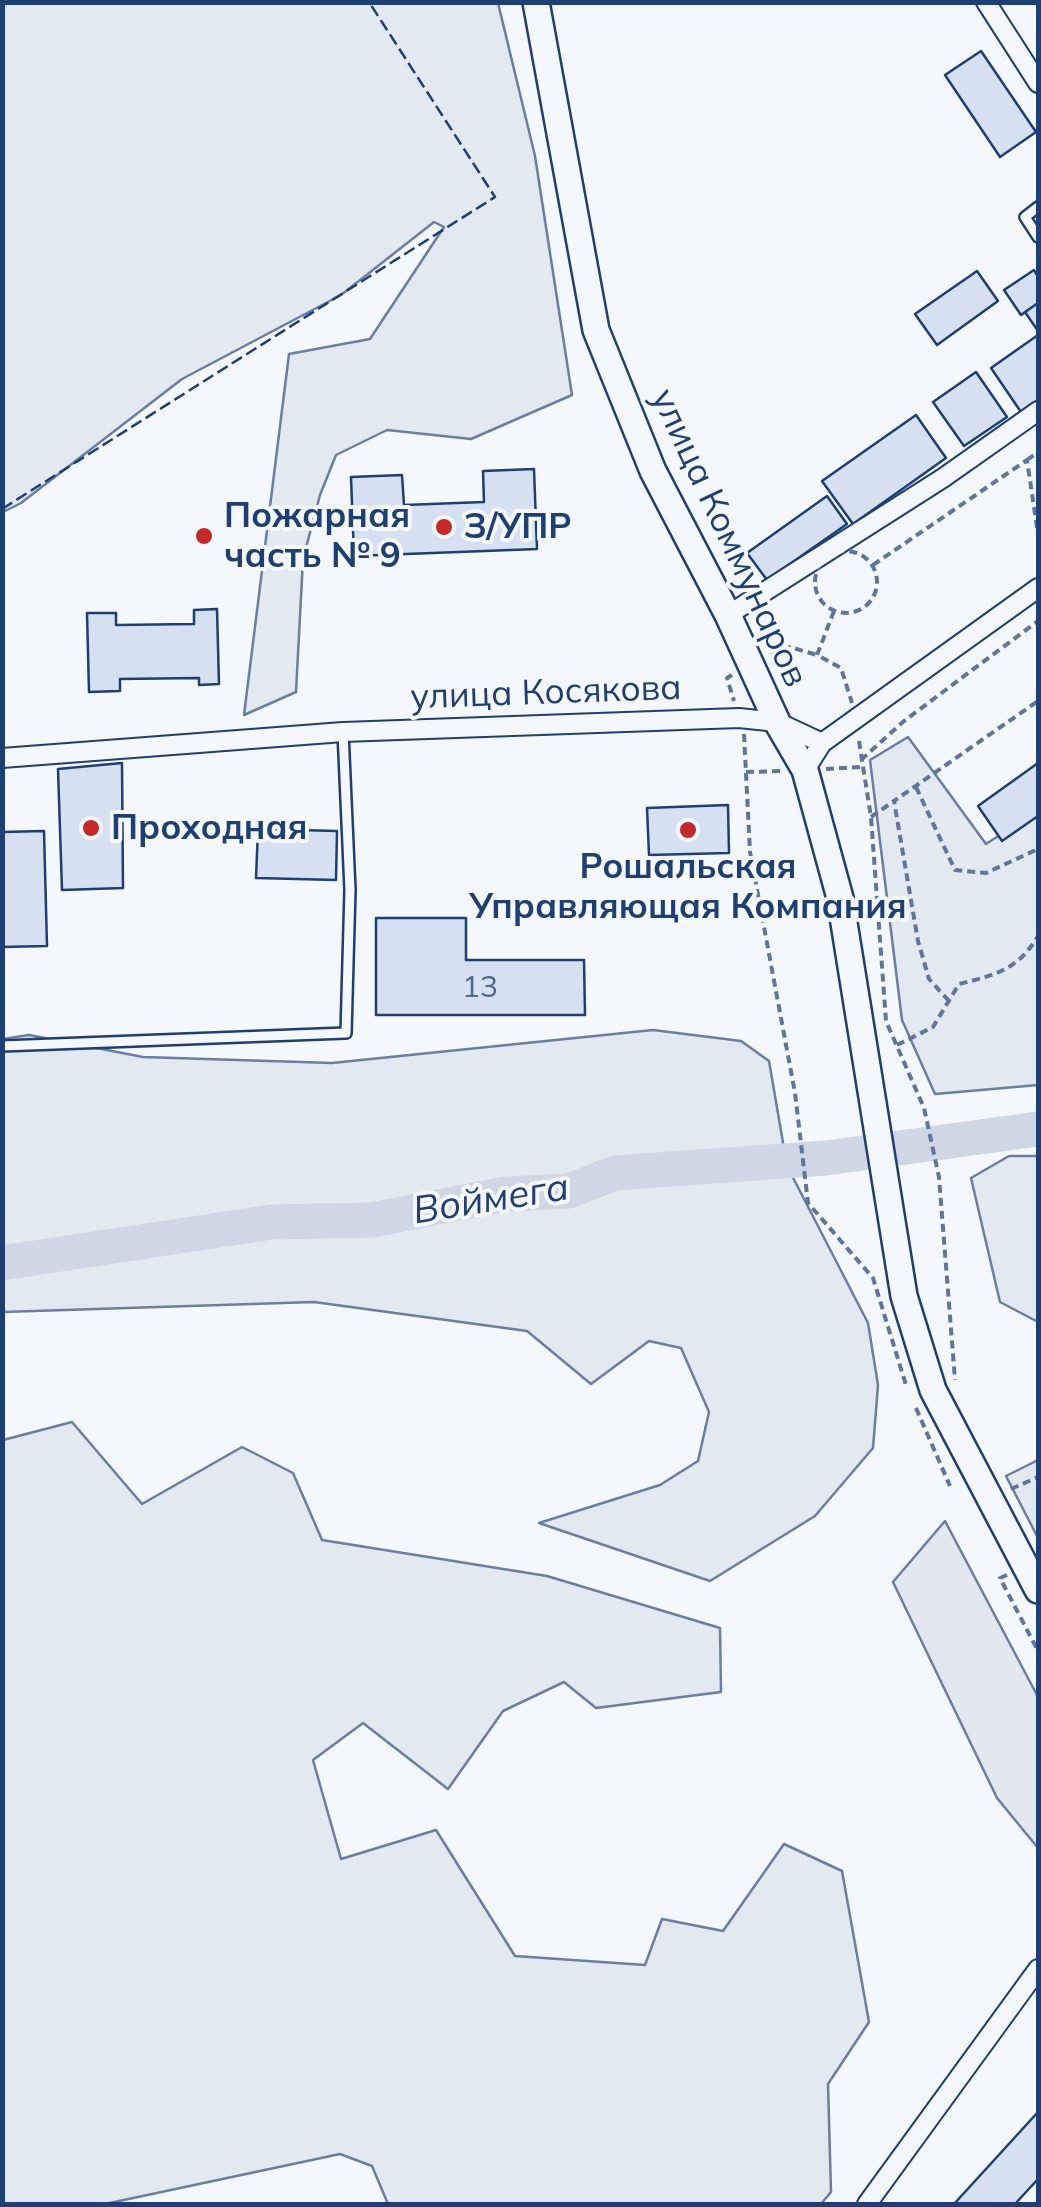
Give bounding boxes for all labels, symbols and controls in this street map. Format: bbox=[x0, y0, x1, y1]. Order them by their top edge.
street label: улица Коммунаров bbox=[642, 382, 816, 694]
place label: Пожарная часть № 9 bbox=[224, 495, 410, 577]
place label: З/УПР bbox=[464, 506, 572, 548]
marker: З/УПР bbox=[433, 516, 455, 538]
marker: Пожарная часть № 9 bbox=[193, 525, 215, 547]
street label: улица Косякова bbox=[410, 667, 682, 719]
place label: Проходная bbox=[111, 807, 308, 849]
marker: Проходная bbox=[80, 817, 102, 839]
marker: Рошальская Управляющая Компания bbox=[677, 819, 699, 841]
place label: Рошальская Управляющая Компания bbox=[469, 846, 907, 928]
house number: 13 bbox=[462, 970, 498, 1006]
water label: Воймега bbox=[410, 1165, 572, 1235]

